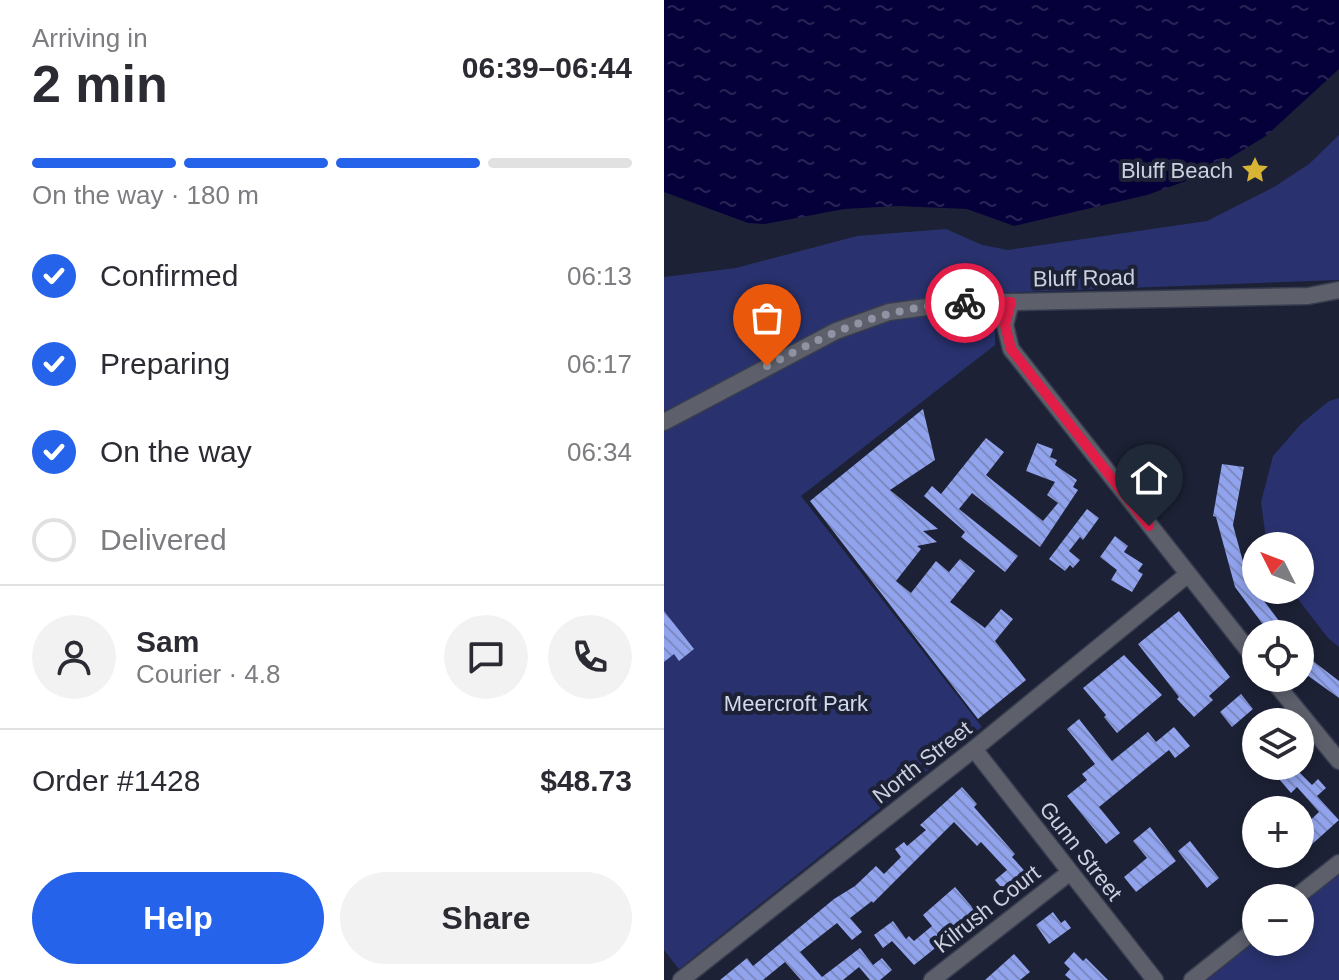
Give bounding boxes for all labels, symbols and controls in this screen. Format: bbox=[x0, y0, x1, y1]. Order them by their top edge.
text: Arriving in bbox=[32, 23, 148, 53]
text: 06:39–06:44 bbox=[462, 51, 632, 84]
text: 2 min bbox=[32, 55, 168, 113]
place icon: Bluff Beach bbox=[1240, 155, 1270, 185]
place label: Bluff Beach bbox=[1121, 158, 1233, 183]
text: On the way · 180 m bbox=[32, 180, 259, 210]
icon: check bbox=[32, 254, 76, 298]
text: Confirmed bbox=[100, 259, 238, 292]
text: 06:13 bbox=[567, 261, 632, 291]
courier bbox=[925, 263, 1005, 343]
street label: Bluff Road bbox=[1033, 265, 1135, 291]
icon: bike bbox=[943, 281, 987, 325]
pin bbox=[733, 284, 801, 366]
icon: bag bbox=[745, 296, 789, 340]
icon: check bbox=[32, 342, 76, 386]
text: Preparing bbox=[100, 347, 230, 380]
text: 06:17 bbox=[567, 349, 632, 379]
icon: check bbox=[32, 430, 76, 474]
text: On the way bbox=[100, 435, 252, 468]
text: 06:34 bbox=[567, 437, 632, 467]
pin bbox=[1115, 444, 1183, 526]
icon: home bbox=[1127, 456, 1171, 500]
text: Delivered bbox=[100, 523, 227, 556]
north arrow bbox=[1242, 532, 1314, 604]
map controls bbox=[1242, 532, 1314, 956]
button: person bbox=[32, 615, 116, 699]
button: chat bbox=[444, 615, 528, 699]
button: phone bbox=[548, 615, 632, 699]
button: locate bbox=[1242, 620, 1314, 692]
text: Sam bbox=[136, 625, 199, 658]
text: Courier · 4.8 bbox=[136, 659, 281, 689]
park label: Meercroft Park bbox=[724, 691, 869, 716]
button: layers bbox=[1242, 708, 1314, 780]
street label: North Street bbox=[868, 716, 976, 808]
text: Order #1428 bbox=[32, 764, 200, 797]
text: $48.73 bbox=[540, 764, 632, 797]
button: + bbox=[1242, 796, 1314, 868]
street label: Gunn Street bbox=[1035, 797, 1127, 905]
street label: Kilrush Court bbox=[929, 860, 1045, 958]
button: Help bbox=[32, 872, 324, 964]
button: Share bbox=[340, 872, 632, 964]
button: − bbox=[1242, 884, 1314, 956]

